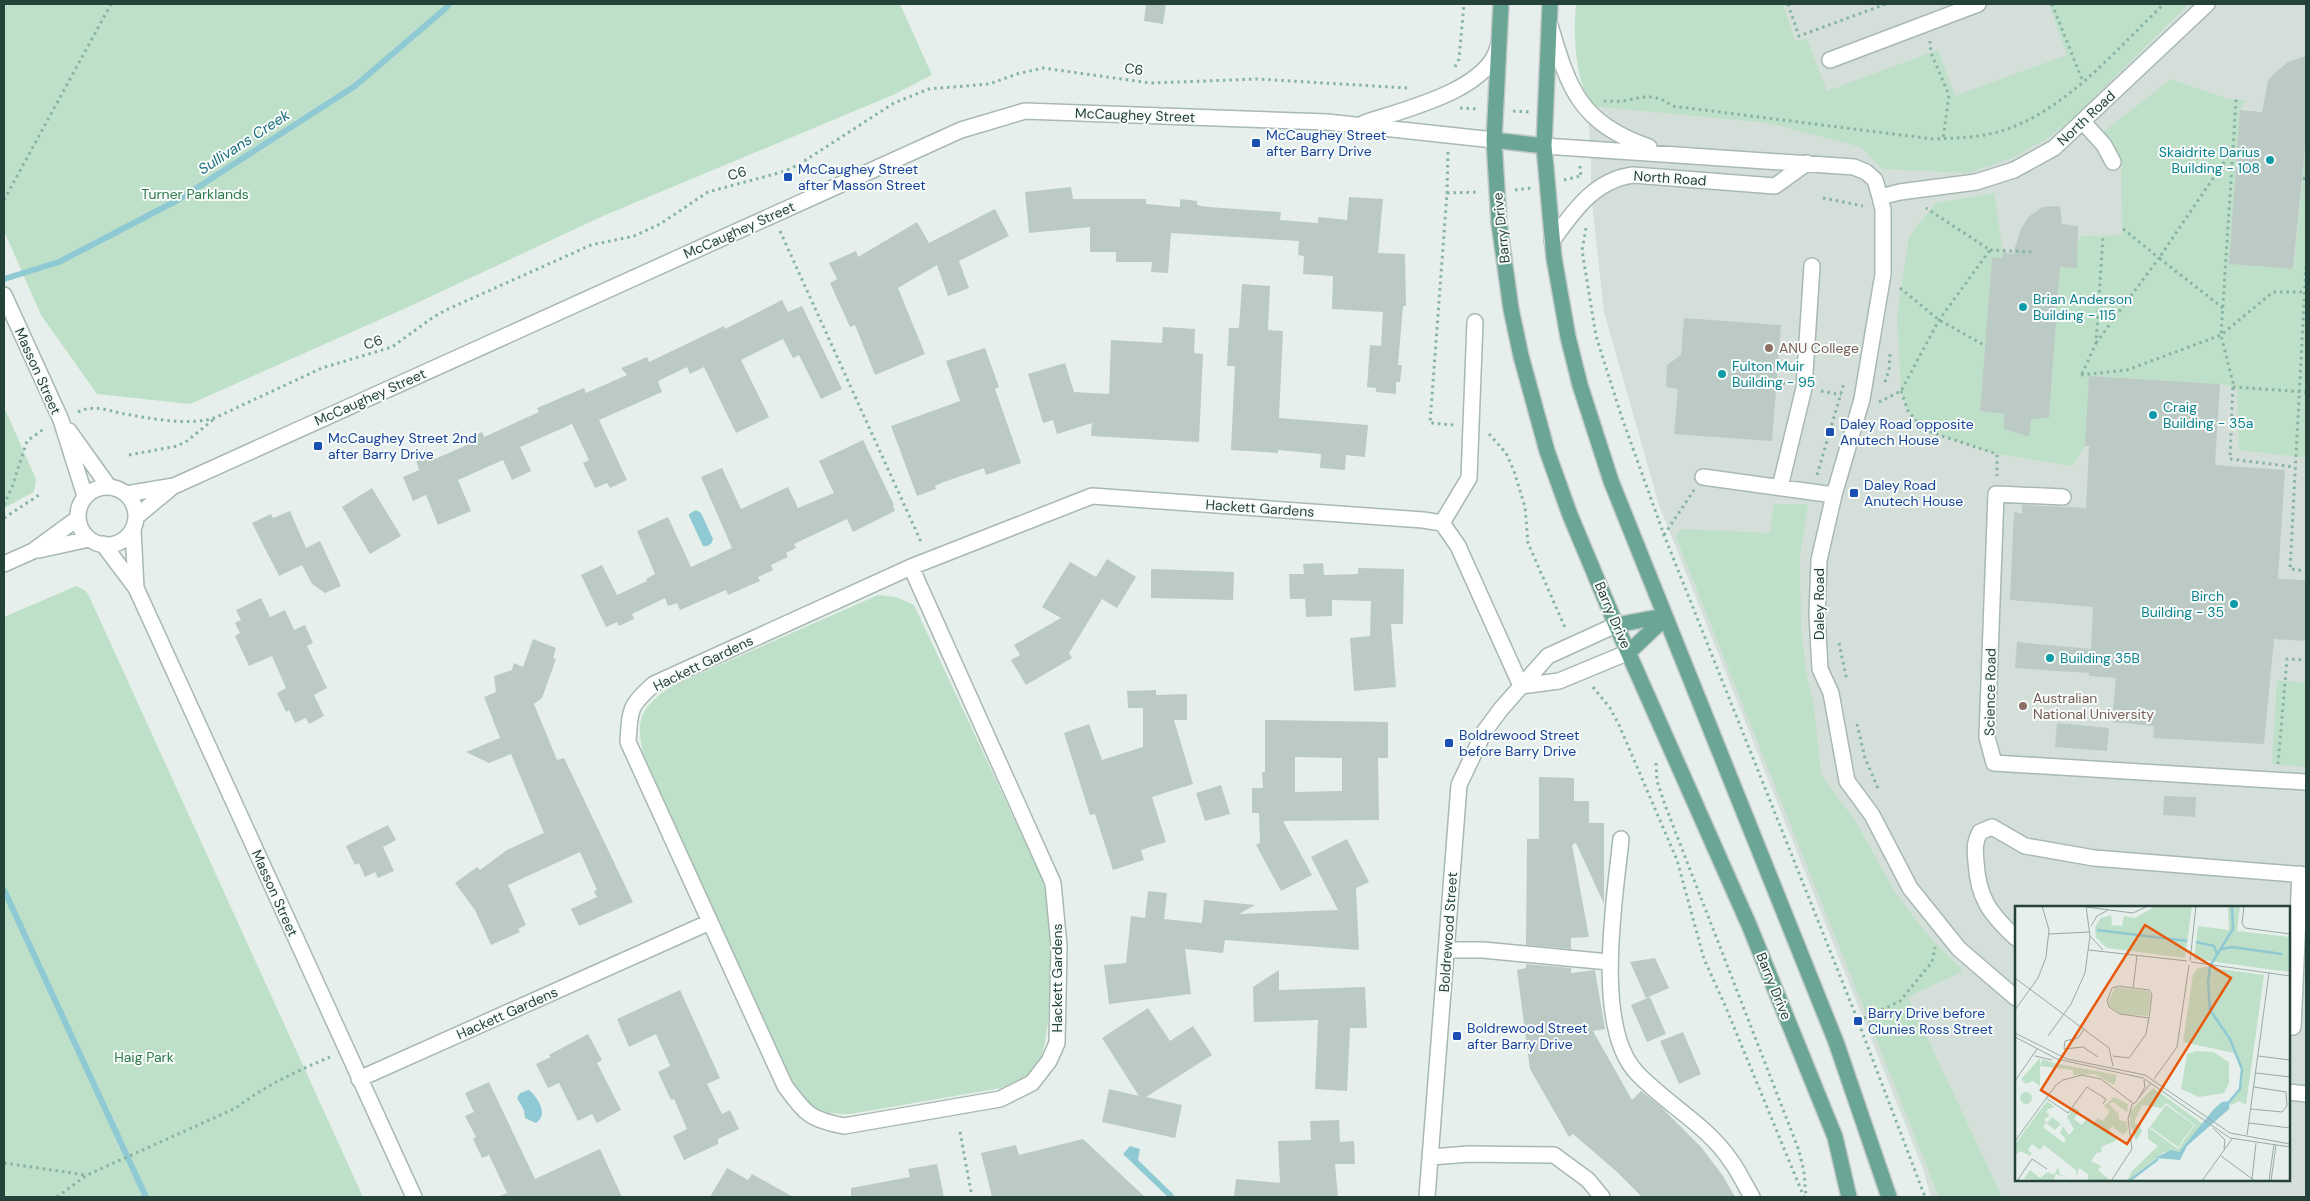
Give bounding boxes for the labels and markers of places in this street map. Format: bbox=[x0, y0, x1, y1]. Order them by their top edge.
place label: McCaughey Street after Barry Drive bbox=[1266, 126, 1386, 160]
marker: McCaughey Street after Barry Drive bbox=[1250, 137, 1262, 149]
place label: Skaidrite Darius Building - 108 bbox=[2159, 143, 2260, 177]
marker: Skaidrite Darius Building - 108 bbox=[2264, 154, 2276, 166]
place label: McCaughey Street after Masson Street bbox=[798, 160, 926, 194]
marker: McCaughey Street after Masson Street bbox=[782, 171, 794, 183]
place label: Brian Anderson Building - 115 bbox=[2033, 290, 2132, 324]
marker: Brian Anderson Building - 115 bbox=[2017, 301, 2029, 313]
place label: ANU College bbox=[1779, 339, 1859, 357]
marker: ANU College bbox=[1763, 342, 1775, 354]
place label: Fulton Muir Building - 95 bbox=[1732, 357, 1815, 391]
marker: Fulton Muir Building - 95 bbox=[1716, 368, 1728, 380]
place label: Craig Building - 35a bbox=[2163, 398, 2253, 432]
marker: Craig Building - 35a bbox=[2147, 409, 2159, 421]
place label: Daley Road opposite Anutech House bbox=[1840, 415, 1974, 449]
marker: Daley Road opposite Anutech House bbox=[1824, 426, 1836, 438]
place label: McCaughey Street 2nd after Barry Drive bbox=[328, 429, 477, 463]
marker: McCaughey Street 2nd after Barry Drive bbox=[312, 440, 324, 452]
place label: Daley Road Anutech House bbox=[1864, 476, 1963, 510]
marker: Daley Road Anutech House bbox=[1848, 487, 1860, 499]
place label: Birch Building - 35 bbox=[2141, 587, 2224, 621]
marker: Birch Building - 35 bbox=[2228, 598, 2240, 610]
place label: Building 35B bbox=[2060, 649, 2140, 667]
marker: Building 35B bbox=[2044, 652, 2056, 664]
place label: Australian National University bbox=[2033, 689, 2154, 723]
marker: Australian National University bbox=[2017, 700, 2029, 712]
place label: Boldrewood Street before Barry Drive bbox=[1459, 726, 1579, 760]
marker: Boldrewood Street before Barry Drive bbox=[1443, 737, 1455, 749]
place label: Barry Drive before Clunies Ross Street bbox=[1868, 1004, 1993, 1038]
marker: Barry Drive before Clunies Ross Street bbox=[1852, 1015, 1864, 1027]
place label: Boldrewood Street after Barry Drive bbox=[1467, 1019, 1587, 1053]
marker: Boldrewood Street after Barry Drive bbox=[1451, 1030, 1463, 1042]

